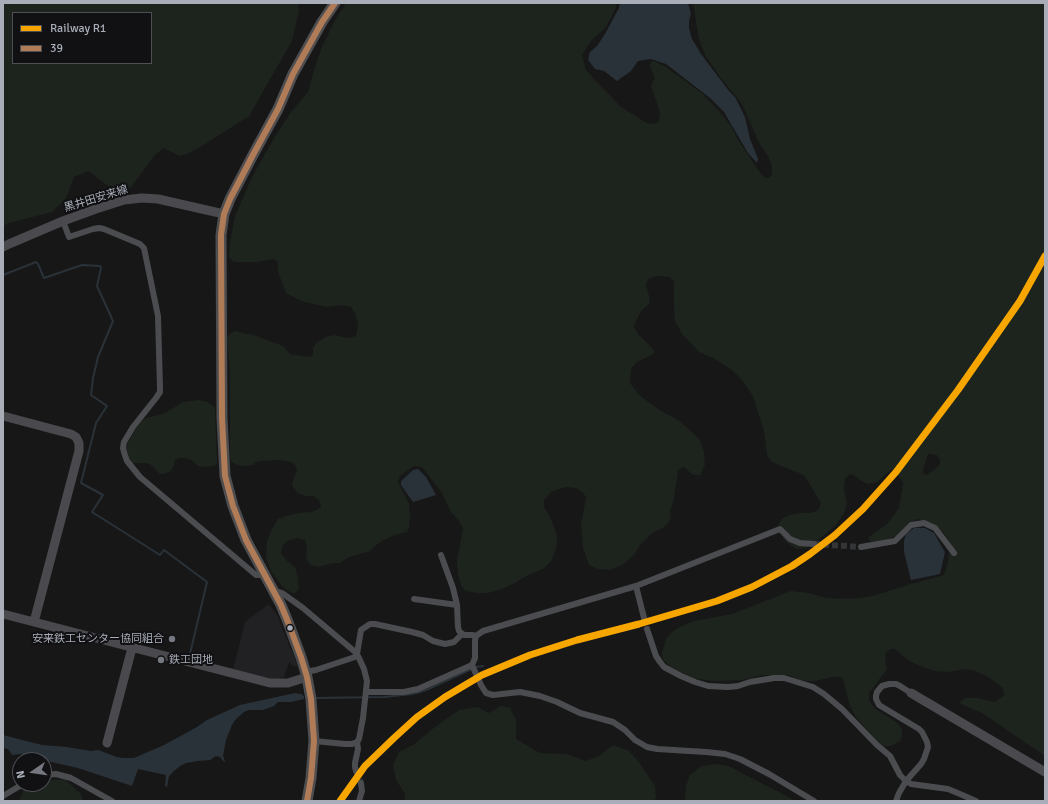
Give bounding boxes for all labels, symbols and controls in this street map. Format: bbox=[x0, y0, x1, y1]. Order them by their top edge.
legend bbox=[12, 12, 152, 64]
text: Railway R1 bbox=[50, 21, 106, 36]
text: 39 bbox=[50, 41, 63, 56]
street label: 黒井田安来線 bbox=[63, 183, 129, 215]
unlabelled marker bbox=[285, 623, 295, 633]
place label: 安来鉄工センター協同組合 bbox=[32, 632, 164, 646]
marker: 安来鉄工センター協同組合 bbox=[167, 634, 177, 644]
place label: 鉄工団地 bbox=[169, 653, 213, 667]
marker: 鉄工団地 bbox=[156, 655, 166, 665]
north arrow bbox=[12, 752, 52, 792]
text: N bbox=[14, 769, 28, 780]

